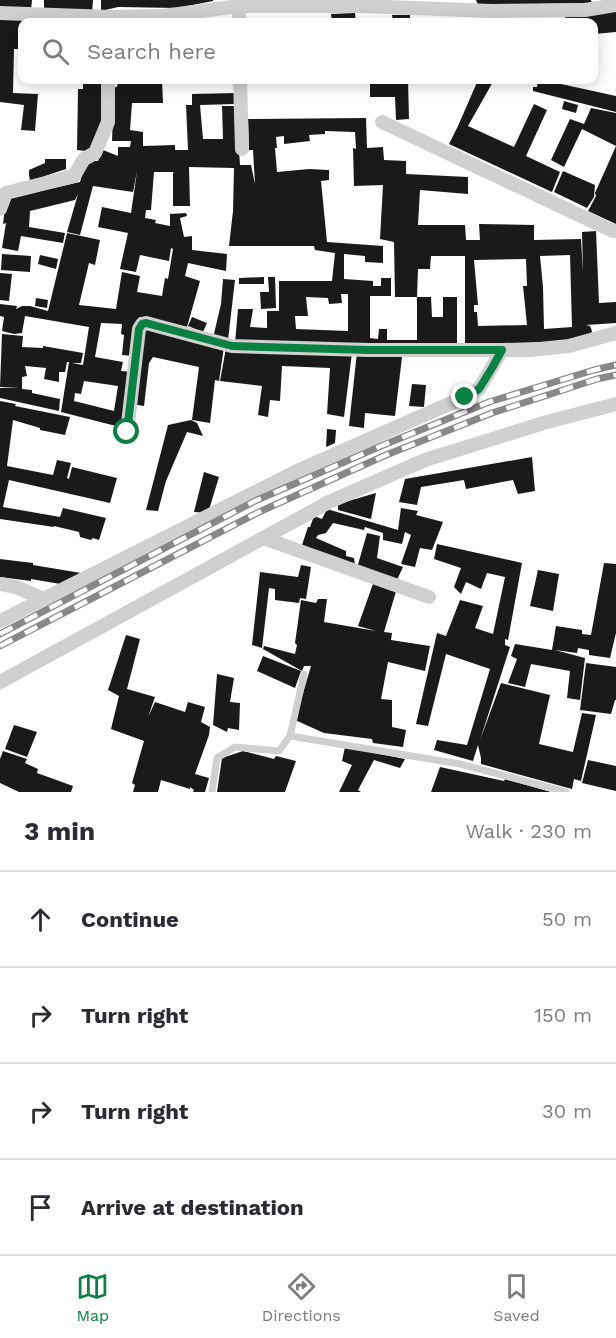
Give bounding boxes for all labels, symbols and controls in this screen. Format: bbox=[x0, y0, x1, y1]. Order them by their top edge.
search box bbox=[18, 18, 598, 84]
icon: search bbox=[39, 35, 72, 68]
text: Search here bbox=[87, 39, 216, 64]
route end bbox=[451, 383, 477, 409]
route start bbox=[113, 418, 139, 444]
text: 3 min bbox=[24, 816, 95, 846]
text: Walk · 230 m bbox=[465, 819, 592, 843]
icon: ahead bbox=[24, 903, 57, 936]
text: Continue bbox=[81, 907, 179, 932]
text: 50 m bbox=[542, 907, 592, 931]
icon: right bbox=[24, 999, 57, 1032]
text: Turn right bbox=[81, 1003, 188, 1028]
text: 150 m bbox=[534, 1003, 592, 1027]
icon: right bbox=[24, 1095, 57, 1128]
text: Turn right bbox=[81, 1099, 188, 1124]
text: 30 m bbox=[542, 1099, 592, 1123]
icon: arrive bbox=[24, 1191, 57, 1224]
text: Arrive at destination bbox=[81, 1195, 304, 1220]
tab: Map bbox=[76, 1270, 109, 1325]
tab: Directions bbox=[262, 1270, 341, 1325]
tab: Saved bbox=[493, 1270, 540, 1325]

